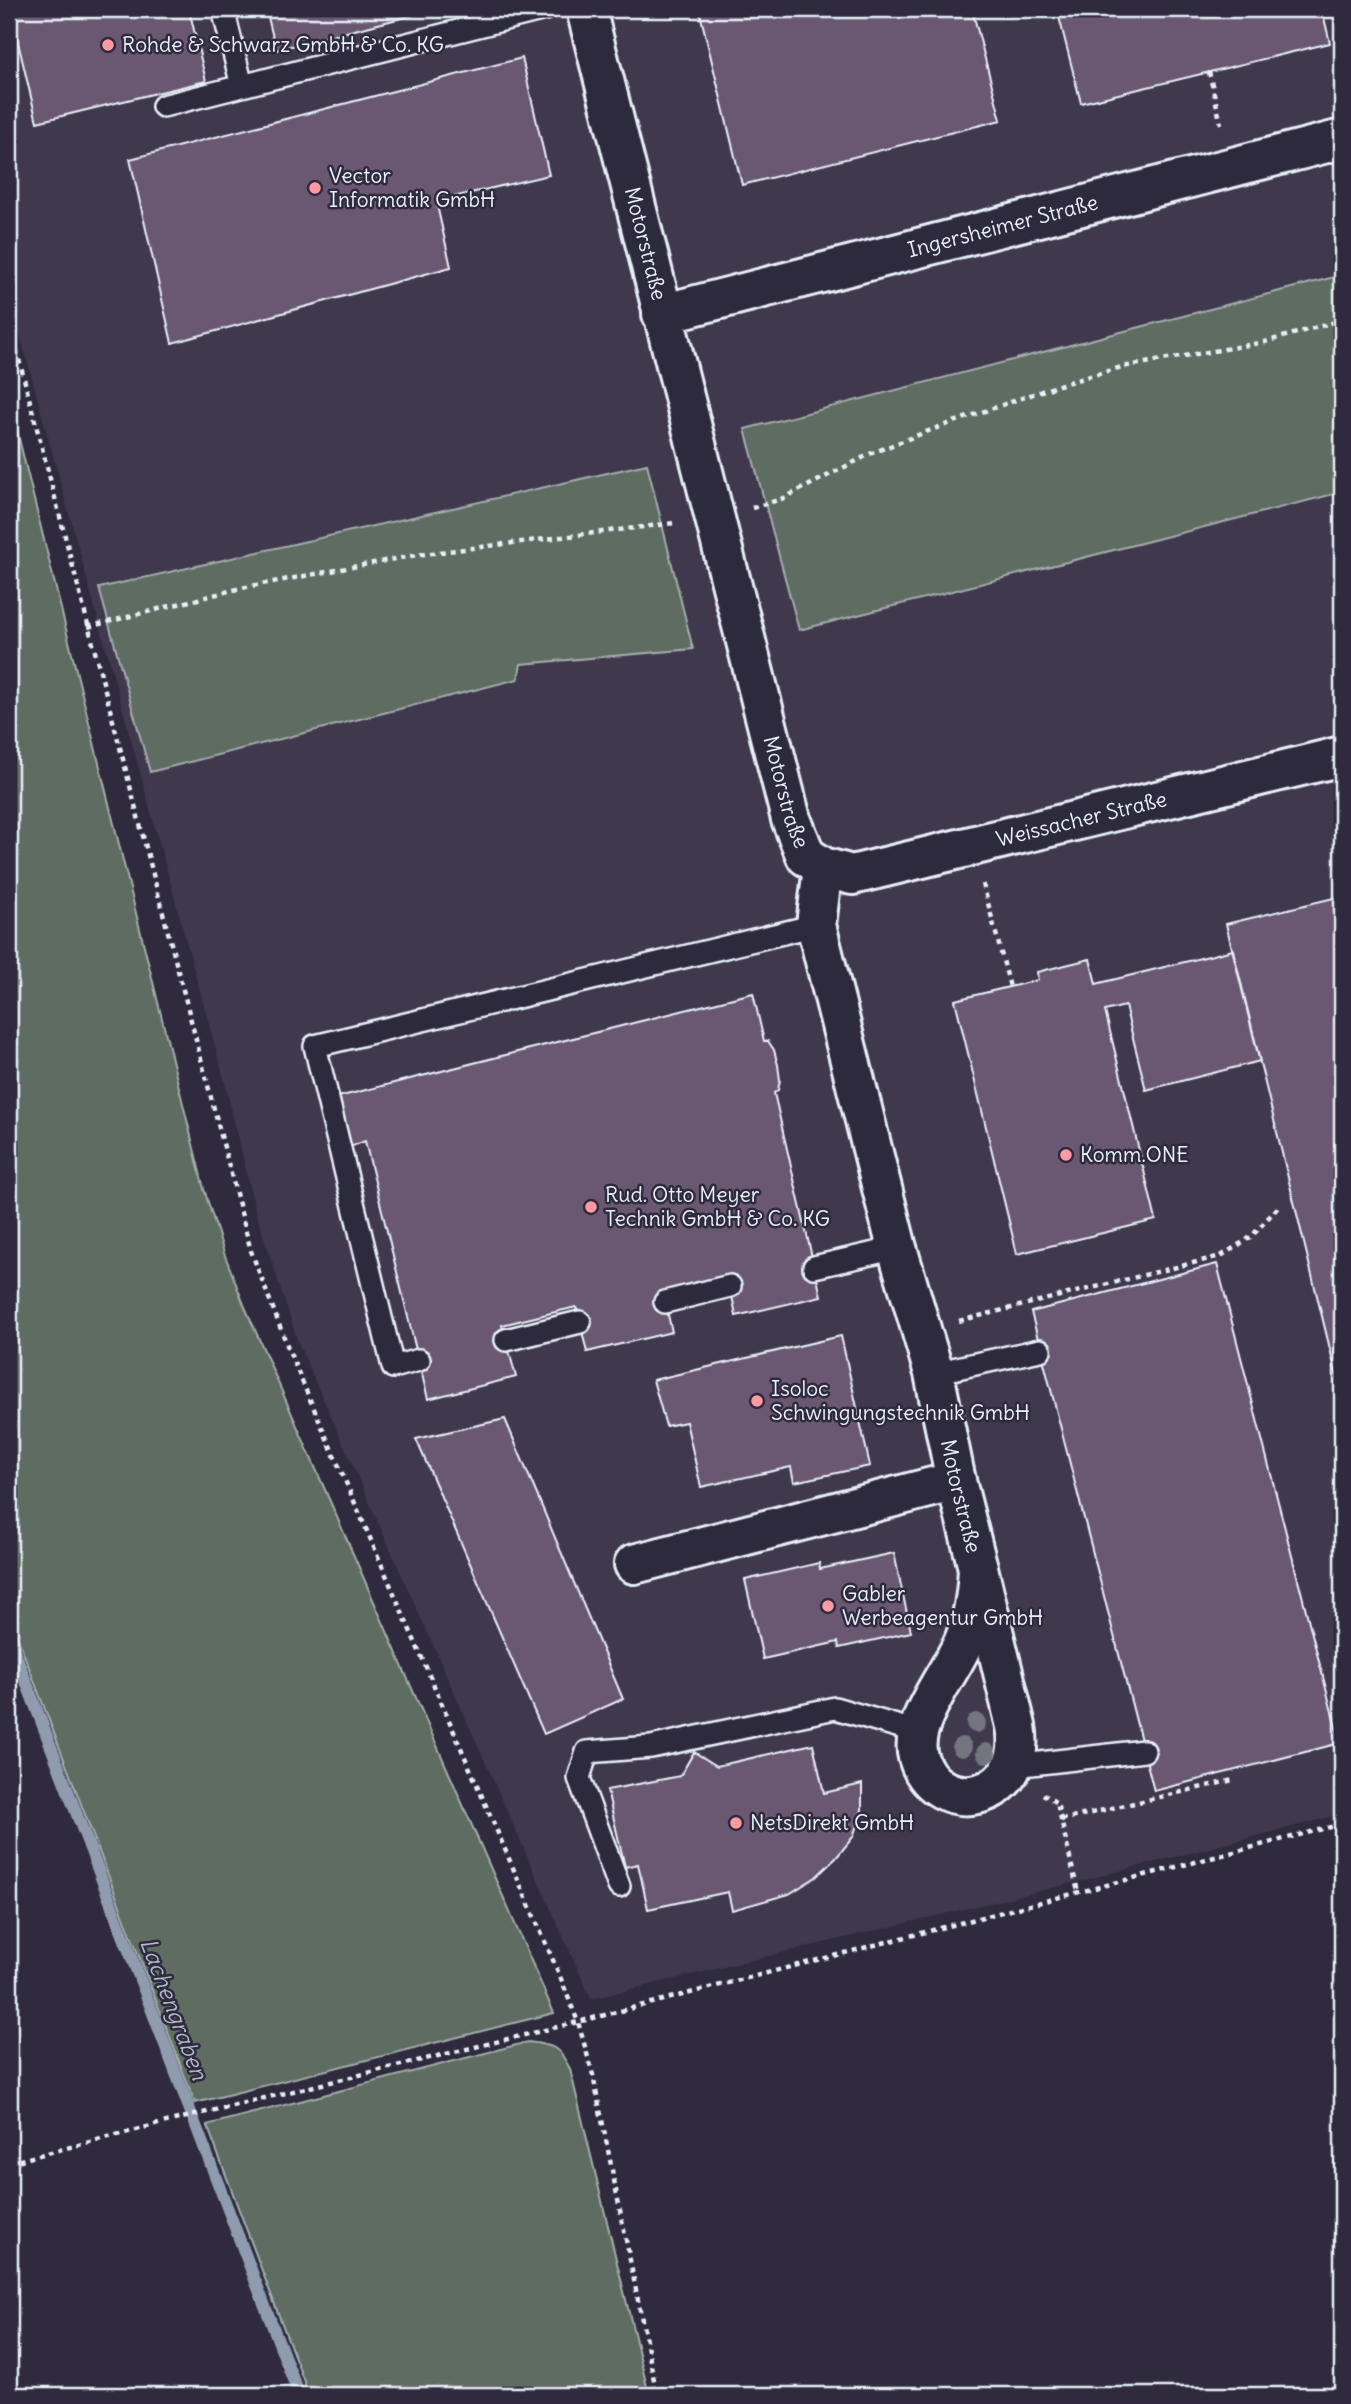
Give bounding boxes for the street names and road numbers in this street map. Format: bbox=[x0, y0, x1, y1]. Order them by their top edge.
street label: Motorstraße bbox=[619, 184, 673, 303]
street label: Ingersheimer Straße bbox=[905, 188, 1101, 263]
street label: Motorstraße bbox=[757, 733, 815, 852]
street label: Weissacher Straße bbox=[993, 785, 1169, 852]
street label: Motorstraße bbox=[935, 1437, 988, 1556]

